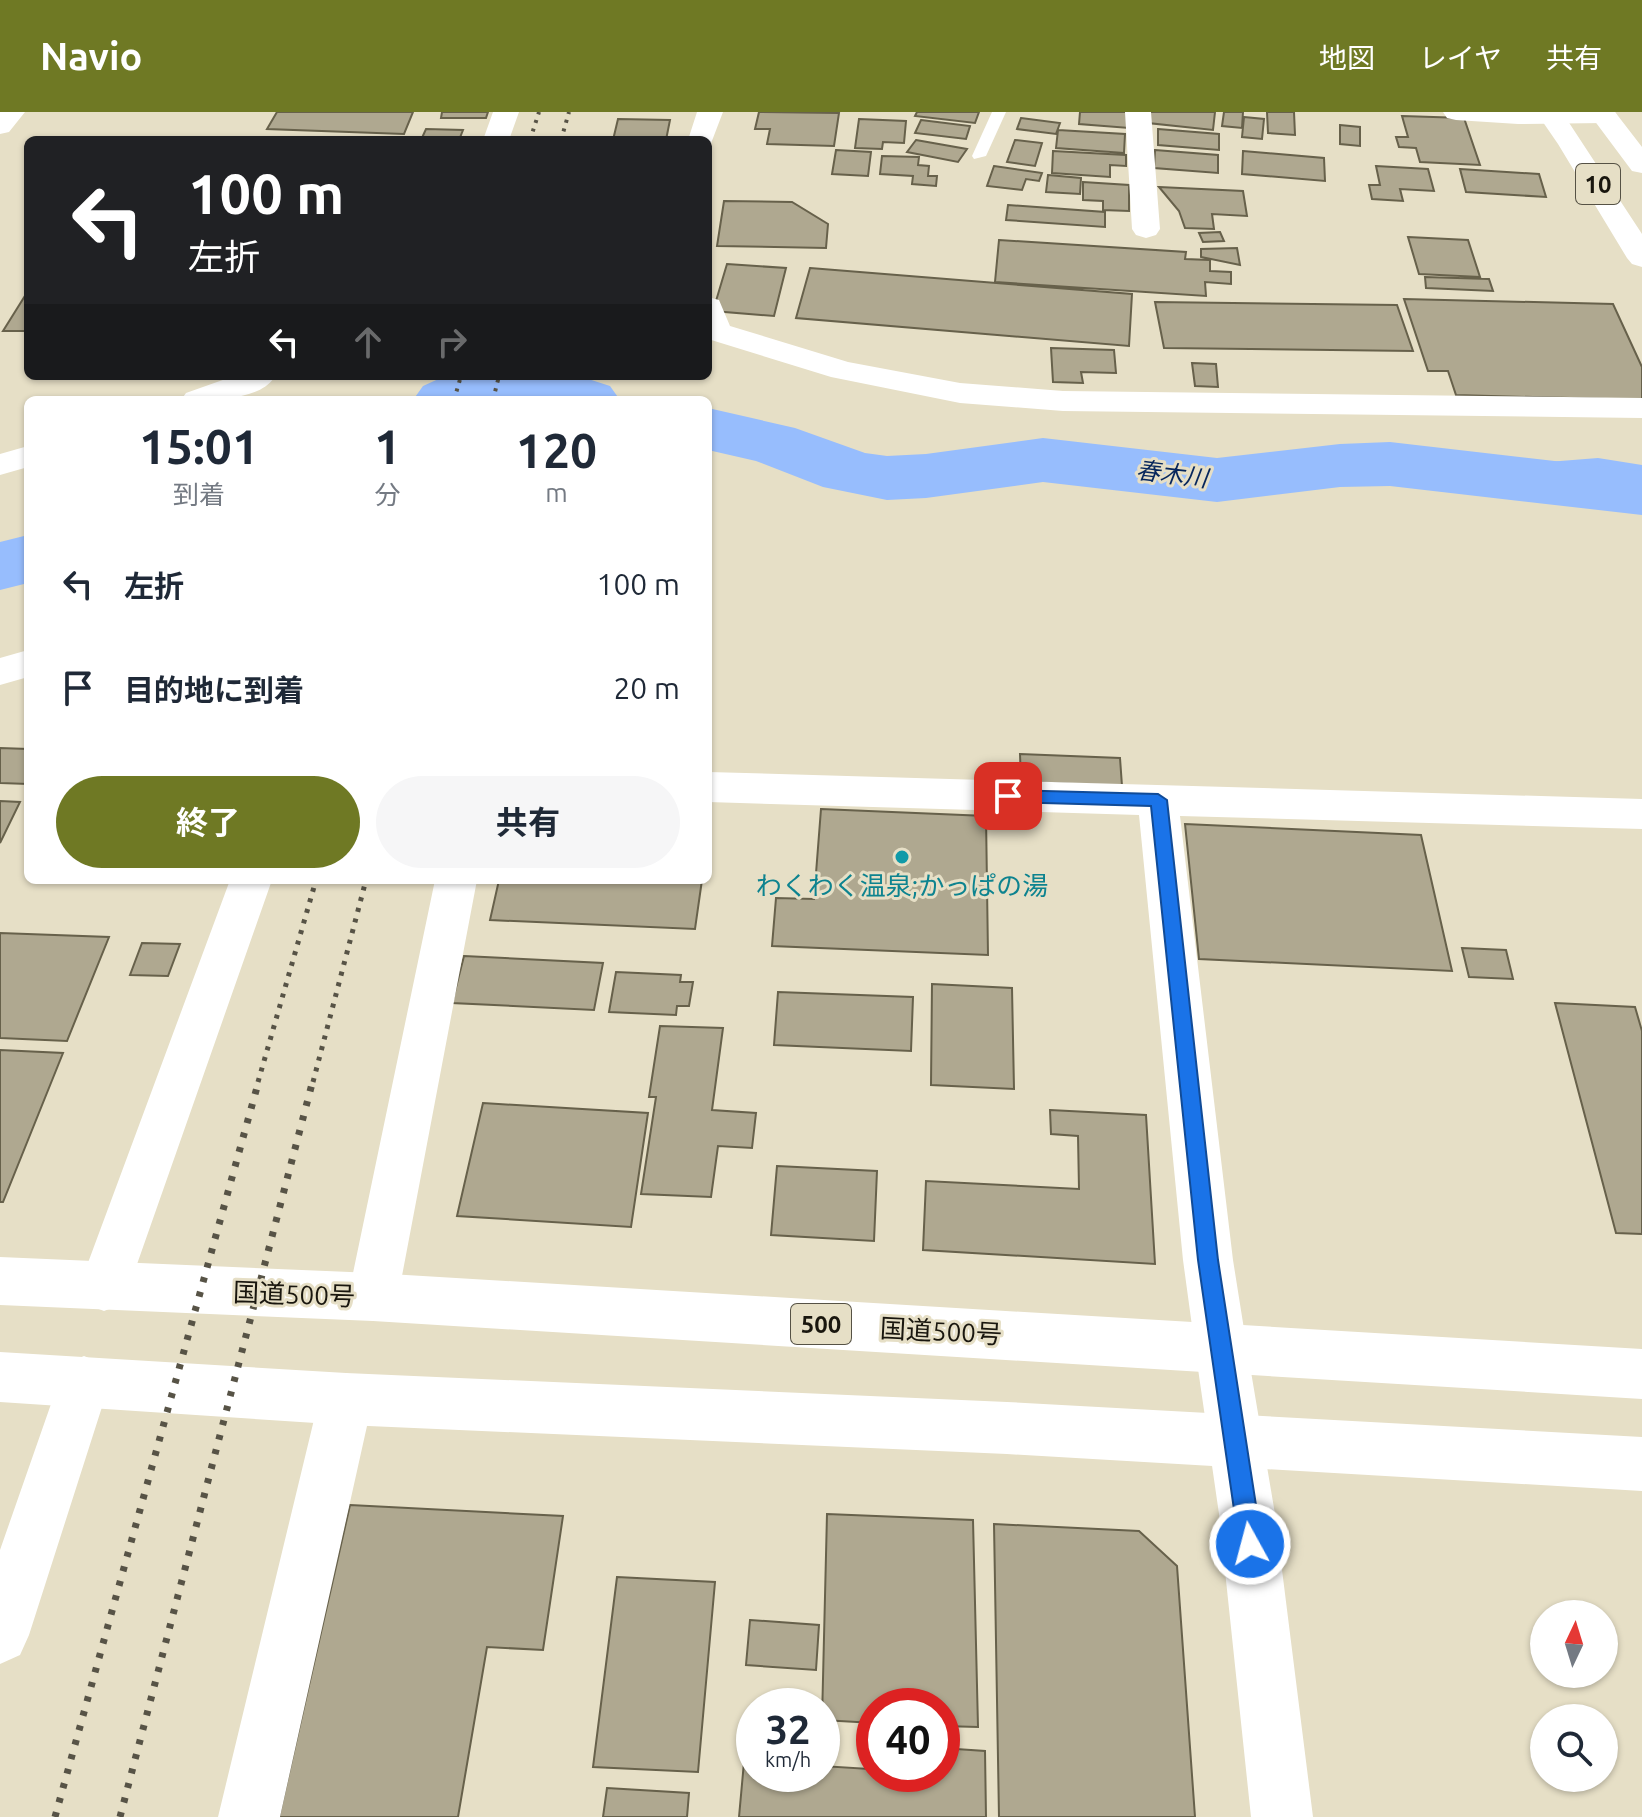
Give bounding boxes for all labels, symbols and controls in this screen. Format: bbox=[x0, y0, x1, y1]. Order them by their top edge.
text: Navio bbox=[40, 35, 142, 77]
text: 地図 bbox=[1319, 42, 1375, 73]
text: レイヤ bbox=[1419, 42, 1502, 73]
text: 共有 bbox=[1546, 42, 1602, 73]
text: 100 m bbox=[188, 162, 344, 225]
road number: 10 bbox=[1576, 164, 1620, 204]
icon: left bbox=[56, 168, 160, 272]
text: 左折 bbox=[188, 236, 260, 277]
icon: left bbox=[262, 320, 306, 364]
icon: ahead bbox=[346, 320, 390, 364]
icon: right bbox=[430, 320, 474, 364]
text: 15:01 bbox=[139, 419, 259, 473]
text: 1 bbox=[374, 419, 401, 473]
text: 120 bbox=[516, 423, 597, 477]
water label: 春木川 bbox=[1135, 456, 1212, 492]
text: m bbox=[545, 478, 568, 507]
text: 到着 bbox=[173, 480, 225, 509]
text: 分 bbox=[374, 480, 400, 509]
icon: left bbox=[56, 562, 100, 606]
text: 100 m bbox=[596, 567, 680, 601]
text: 左折 bbox=[124, 569, 184, 603]
icon: arrive bbox=[56, 666, 100, 710]
text: 20 m bbox=[613, 671, 680, 705]
text: 目的地に到着 bbox=[124, 673, 304, 707]
pin bbox=[974, 762, 1042, 830]
icon: arrive bbox=[986, 774, 1030, 818]
button: 終了 bbox=[56, 776, 360, 868]
button: 共有 bbox=[376, 776, 680, 868]
marker: わくわく温泉;かっぱの湯 bbox=[893, 848, 911, 866]
place label: わくわく温泉;かっぱの湯 bbox=[756, 871, 1048, 900]
street label: 国道500号 bbox=[233, 1277, 355, 1311]
road number: 500 bbox=[791, 1304, 851, 1344]
street label: 国道500号 bbox=[879, 1313, 1003, 1349]
position arrow bbox=[1208, 1502, 1292, 1586]
north arrow bbox=[1530, 1600, 1618, 1688]
map controls bbox=[1530, 1600, 1618, 1792]
speed limit sign: 40 bbox=[856, 1688, 960, 1792]
button: search bbox=[1530, 1704, 1618, 1792]
text: 32 bbox=[765, 1707, 811, 1752]
text: km/h bbox=[765, 1748, 811, 1771]

